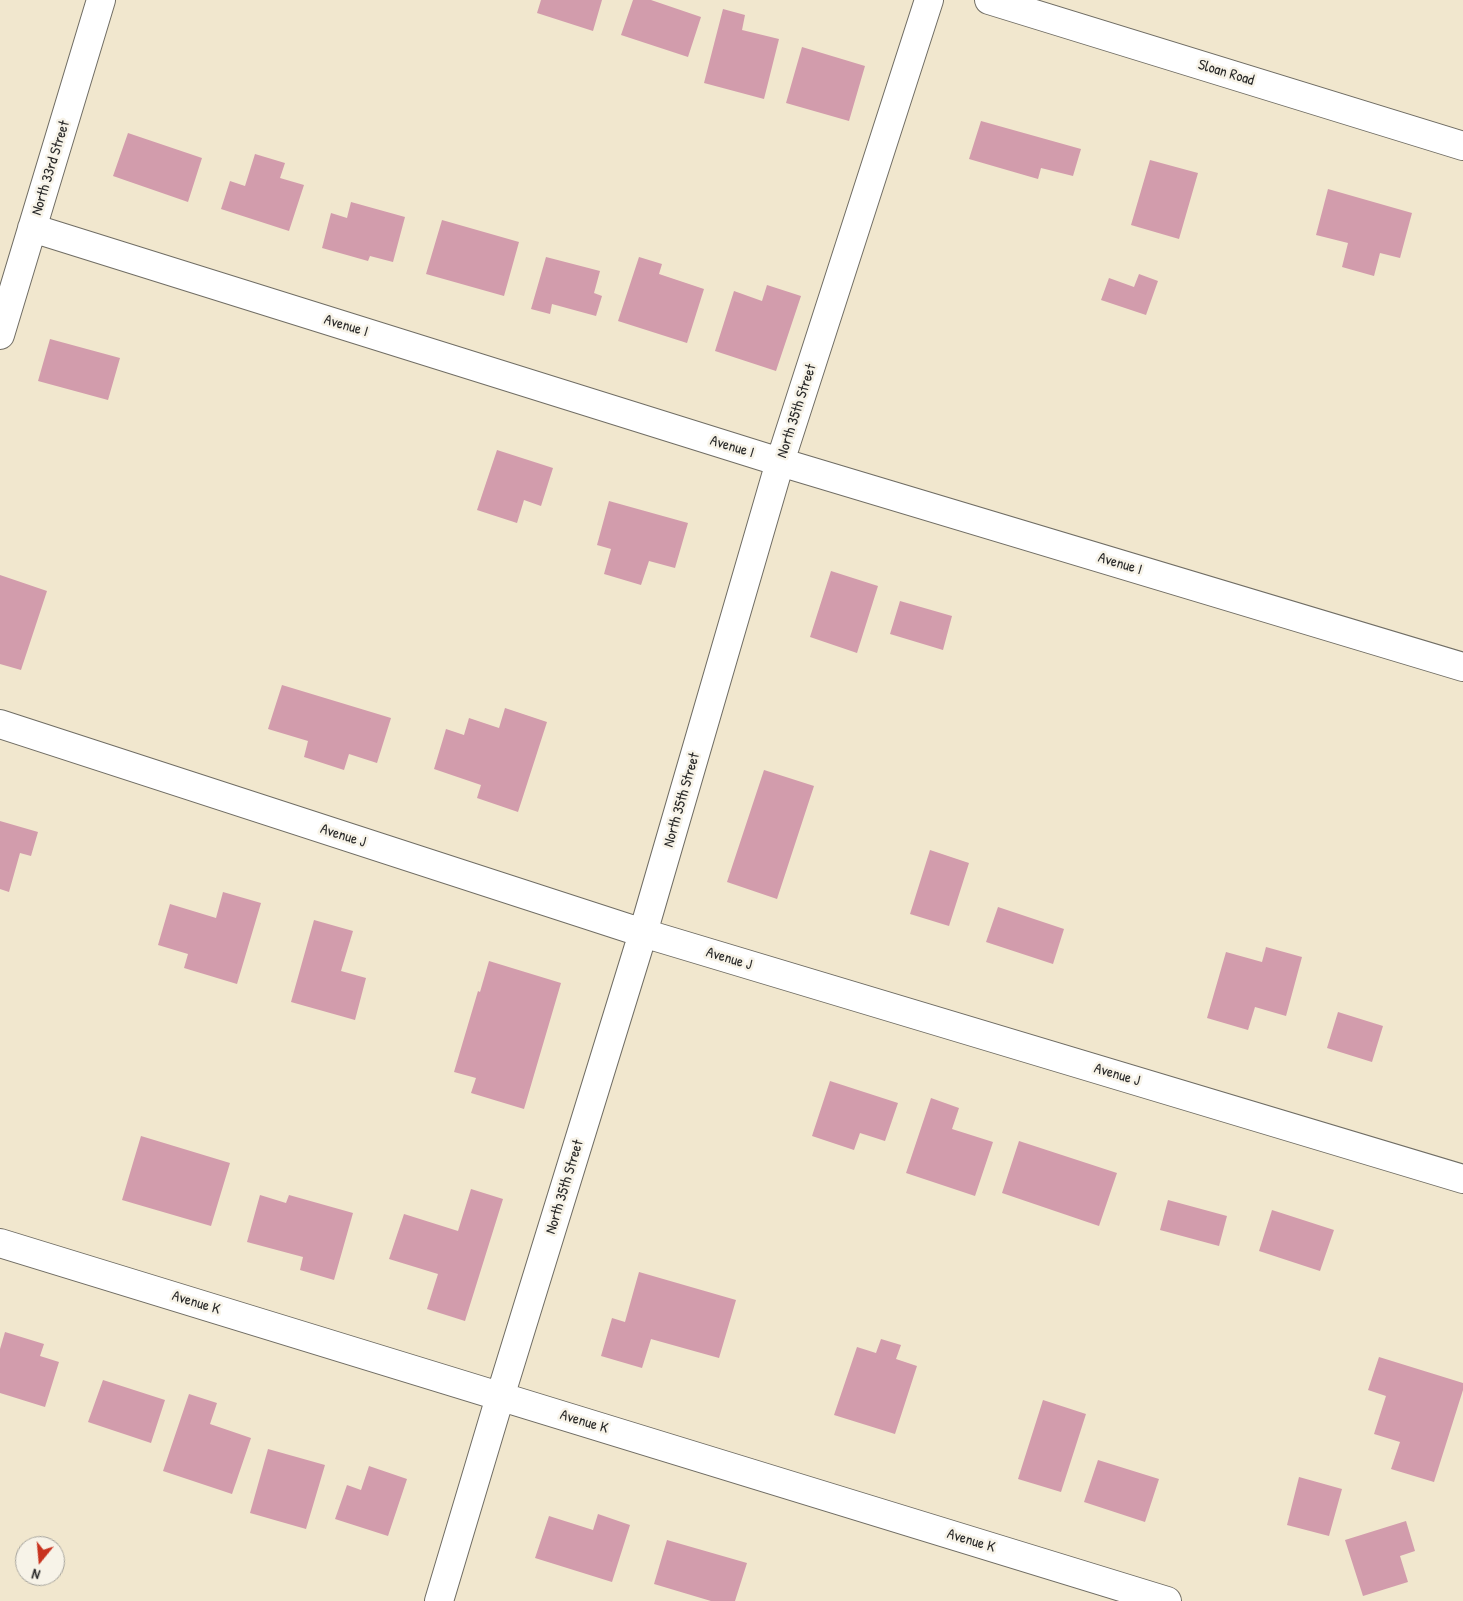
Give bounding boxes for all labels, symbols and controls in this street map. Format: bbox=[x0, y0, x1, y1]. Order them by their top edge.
street label: Sloan Road bbox=[1196, 56, 1256, 90]
street label: North 33rd Street bbox=[28, 118, 74, 218]
street label: Avenue I bbox=[322, 311, 370, 341]
street label: North 35th Street bbox=[773, 362, 821, 460]
street label: Avenue I bbox=[708, 432, 756, 462]
street label: Avenue I bbox=[1096, 549, 1144, 579]
street label: North 35th Street bbox=[660, 751, 704, 849]
street label: Avenue J bbox=[318, 820, 368, 852]
street label: Avenue J bbox=[704, 944, 754, 974]
street label: Avenue J bbox=[1092, 1060, 1142, 1090]
street label: North 35th Street bbox=[542, 1138, 588, 1236]
street label: Avenue K bbox=[170, 1287, 222, 1319]
street label: Avenue K bbox=[558, 1406, 610, 1438]
street label: Avenue K bbox=[945, 1525, 997, 1557]
north arrow bbox=[15, 1536, 65, 1586]
text: N bbox=[29, 1565, 42, 1585]

